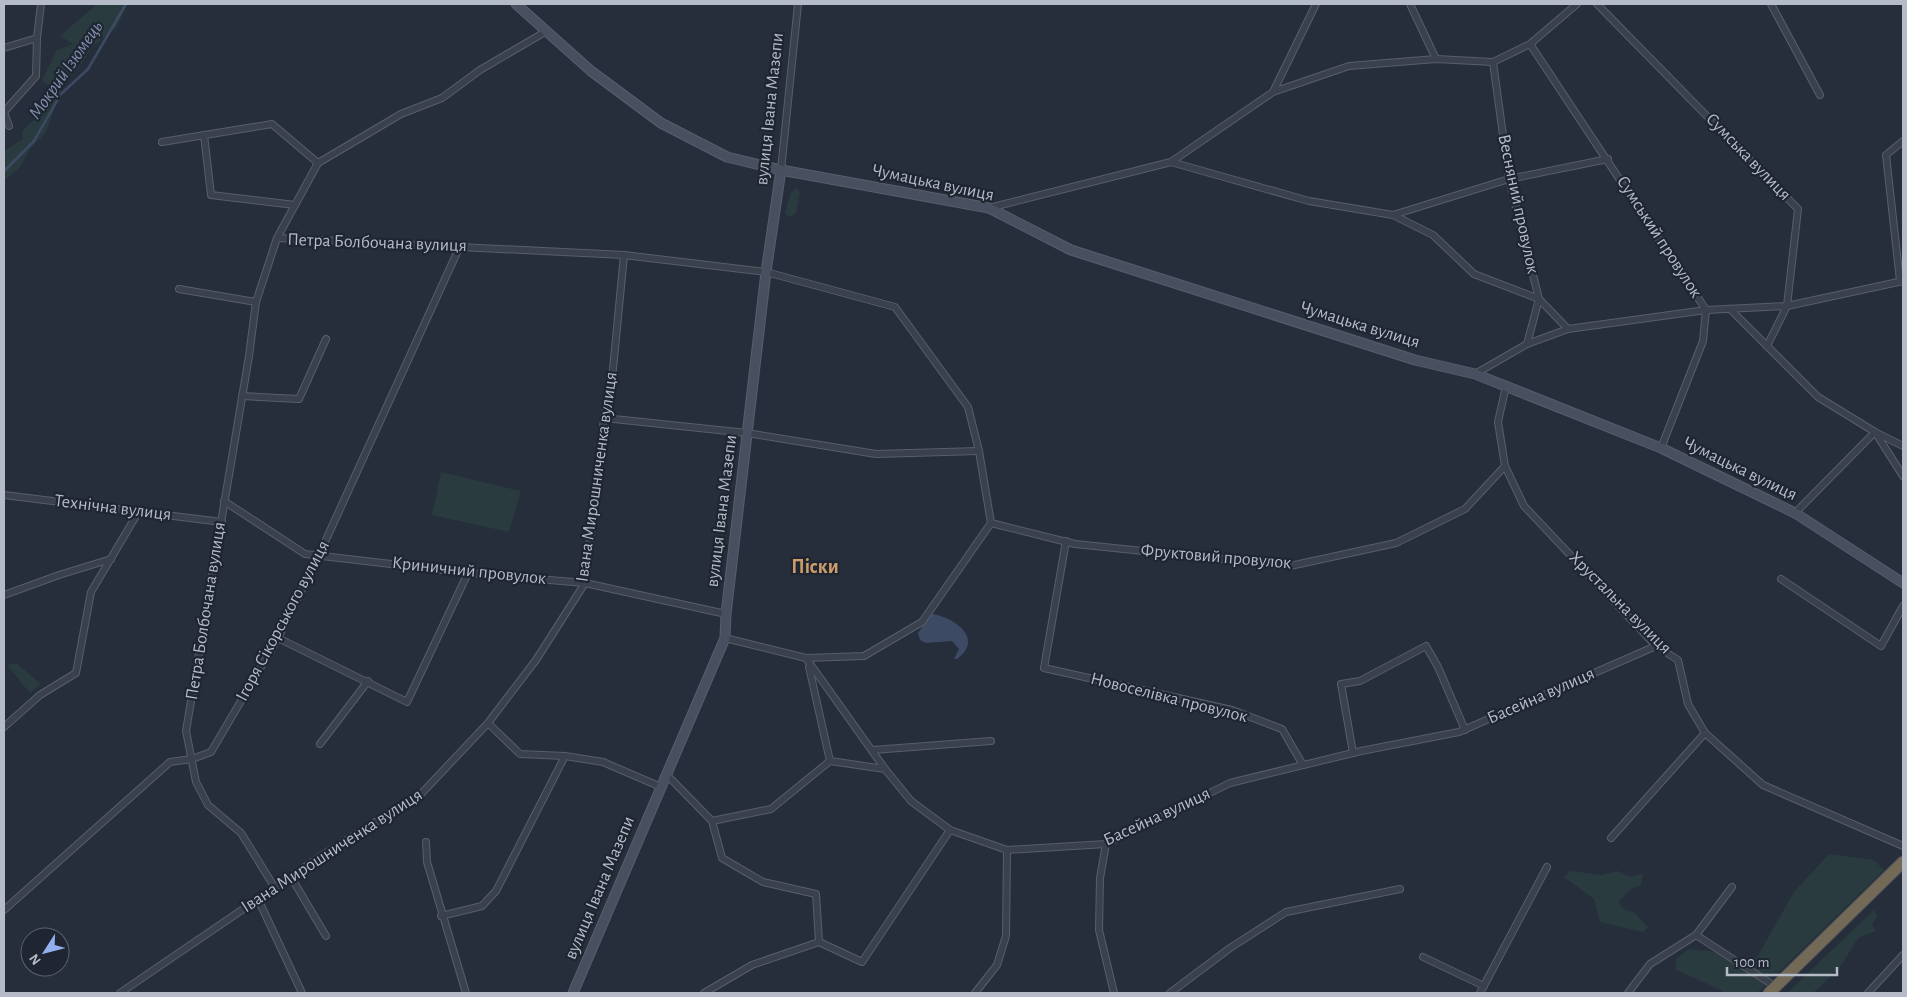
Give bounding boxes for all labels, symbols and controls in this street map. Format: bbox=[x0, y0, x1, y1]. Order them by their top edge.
water label: Мокрий Ізюмець bbox=[25, 17, 107, 123]
street label: вулиця Івана Мазепи bbox=[753, 32, 787, 186]
street label: Сумська вулиця bbox=[1702, 110, 1794, 204]
street label: Весняний провулок bbox=[1494, 133, 1542, 276]
street label: Чумацька вулиця bbox=[870, 161, 996, 205]
street label: Сумський провулок bbox=[1613, 173, 1705, 302]
street label: Петра Болбочана вулиця bbox=[287, 230, 467, 255]
street label: Чумацька вулиця bbox=[1298, 298, 1422, 352]
street label: Івана Мирошниченка вулиця bbox=[573, 371, 621, 583]
street label: вулиця Івана Мазепи bbox=[704, 434, 740, 588]
street label: Чумацька вулиця bbox=[1680, 434, 1800, 504]
street label: Технічна вулиця bbox=[54, 492, 172, 524]
street label: Петра Болбочана вулиця bbox=[182, 521, 229, 701]
street label: Ігоря Сікорського вулиця bbox=[233, 538, 333, 704]
street label: Фруктовий провулок bbox=[1140, 541, 1293, 573]
street label: Хрустальна вулиця bbox=[1565, 548, 1675, 658]
street label: Криничний провулок bbox=[391, 554, 548, 588]
district label: Піски bbox=[791, 557, 839, 577]
street label: Басейна вулиця bbox=[1485, 664, 1597, 728]
street label: Новоселівка провулок bbox=[1089, 670, 1250, 726]
street label: Басейна вулиця bbox=[1101, 784, 1213, 850]
street label: Івана Мирошниченка вулиця bbox=[238, 786, 426, 916]
street label: вулиця Івана Мазепи bbox=[562, 814, 638, 962]
north arrow bbox=[20, 927, 70, 977]
scale bar bbox=[1727, 944, 1837, 976]
text: N bbox=[27, 951, 44, 967]
text: 100 m bbox=[1734, 955, 1769, 970]

